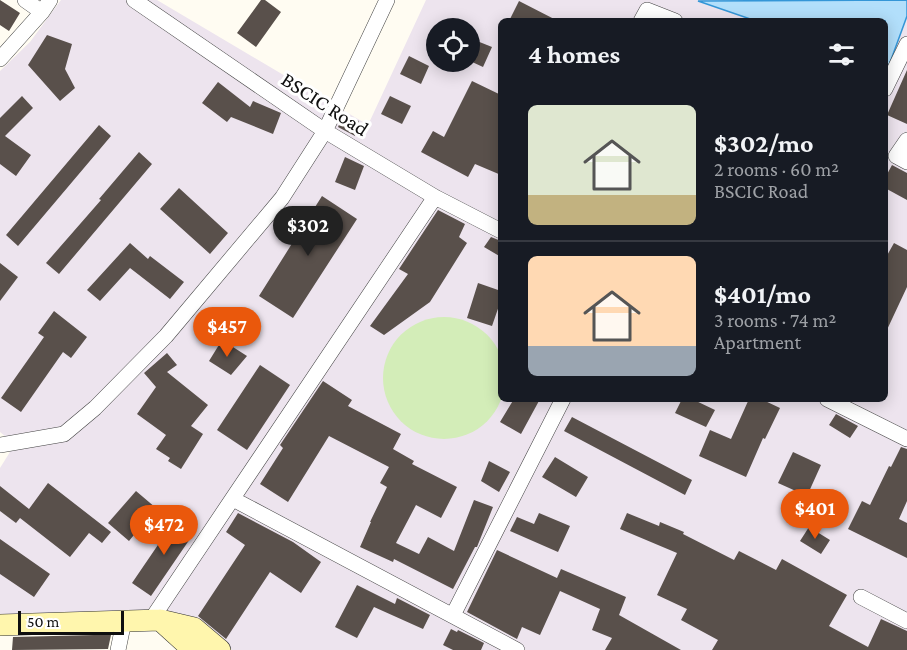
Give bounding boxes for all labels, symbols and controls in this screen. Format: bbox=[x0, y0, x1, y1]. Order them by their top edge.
map controls bbox=[426, 18, 480, 72]
button: locate bbox=[426, 18, 480, 72]
icon: filters bbox=[825, 38, 858, 71]
text: 4 homes bbox=[528, 40, 620, 69]
street label: BSCIC Road bbox=[277, 67, 373, 141]
icon: home bbox=[576, 129, 648, 201]
text: $302/mo bbox=[714, 129, 814, 158]
text: 2 rooms · 60 m² bbox=[714, 158, 839, 180]
text: BSCIC Road bbox=[714, 180, 808, 202]
pin: $302 bbox=[272, 206, 344, 257]
text: $302 bbox=[287, 214, 329, 236]
icon: home bbox=[576, 280, 648, 352]
text: $401/mo bbox=[714, 280, 811, 309]
pin: $457 bbox=[191, 307, 263, 358]
text: 3 rooms · 74 m² bbox=[714, 309, 836, 331]
text: $457 bbox=[207, 315, 247, 337]
text: Apartment bbox=[714, 331, 801, 353]
pin: $401 bbox=[779, 489, 851, 540]
text: $401 bbox=[795, 497, 835, 519]
pin: $472 bbox=[128, 505, 200, 556]
text: $472 bbox=[144, 513, 184, 535]
scale bar bbox=[18, 608, 124, 636]
text: 50 m bbox=[27, 613, 59, 630]

